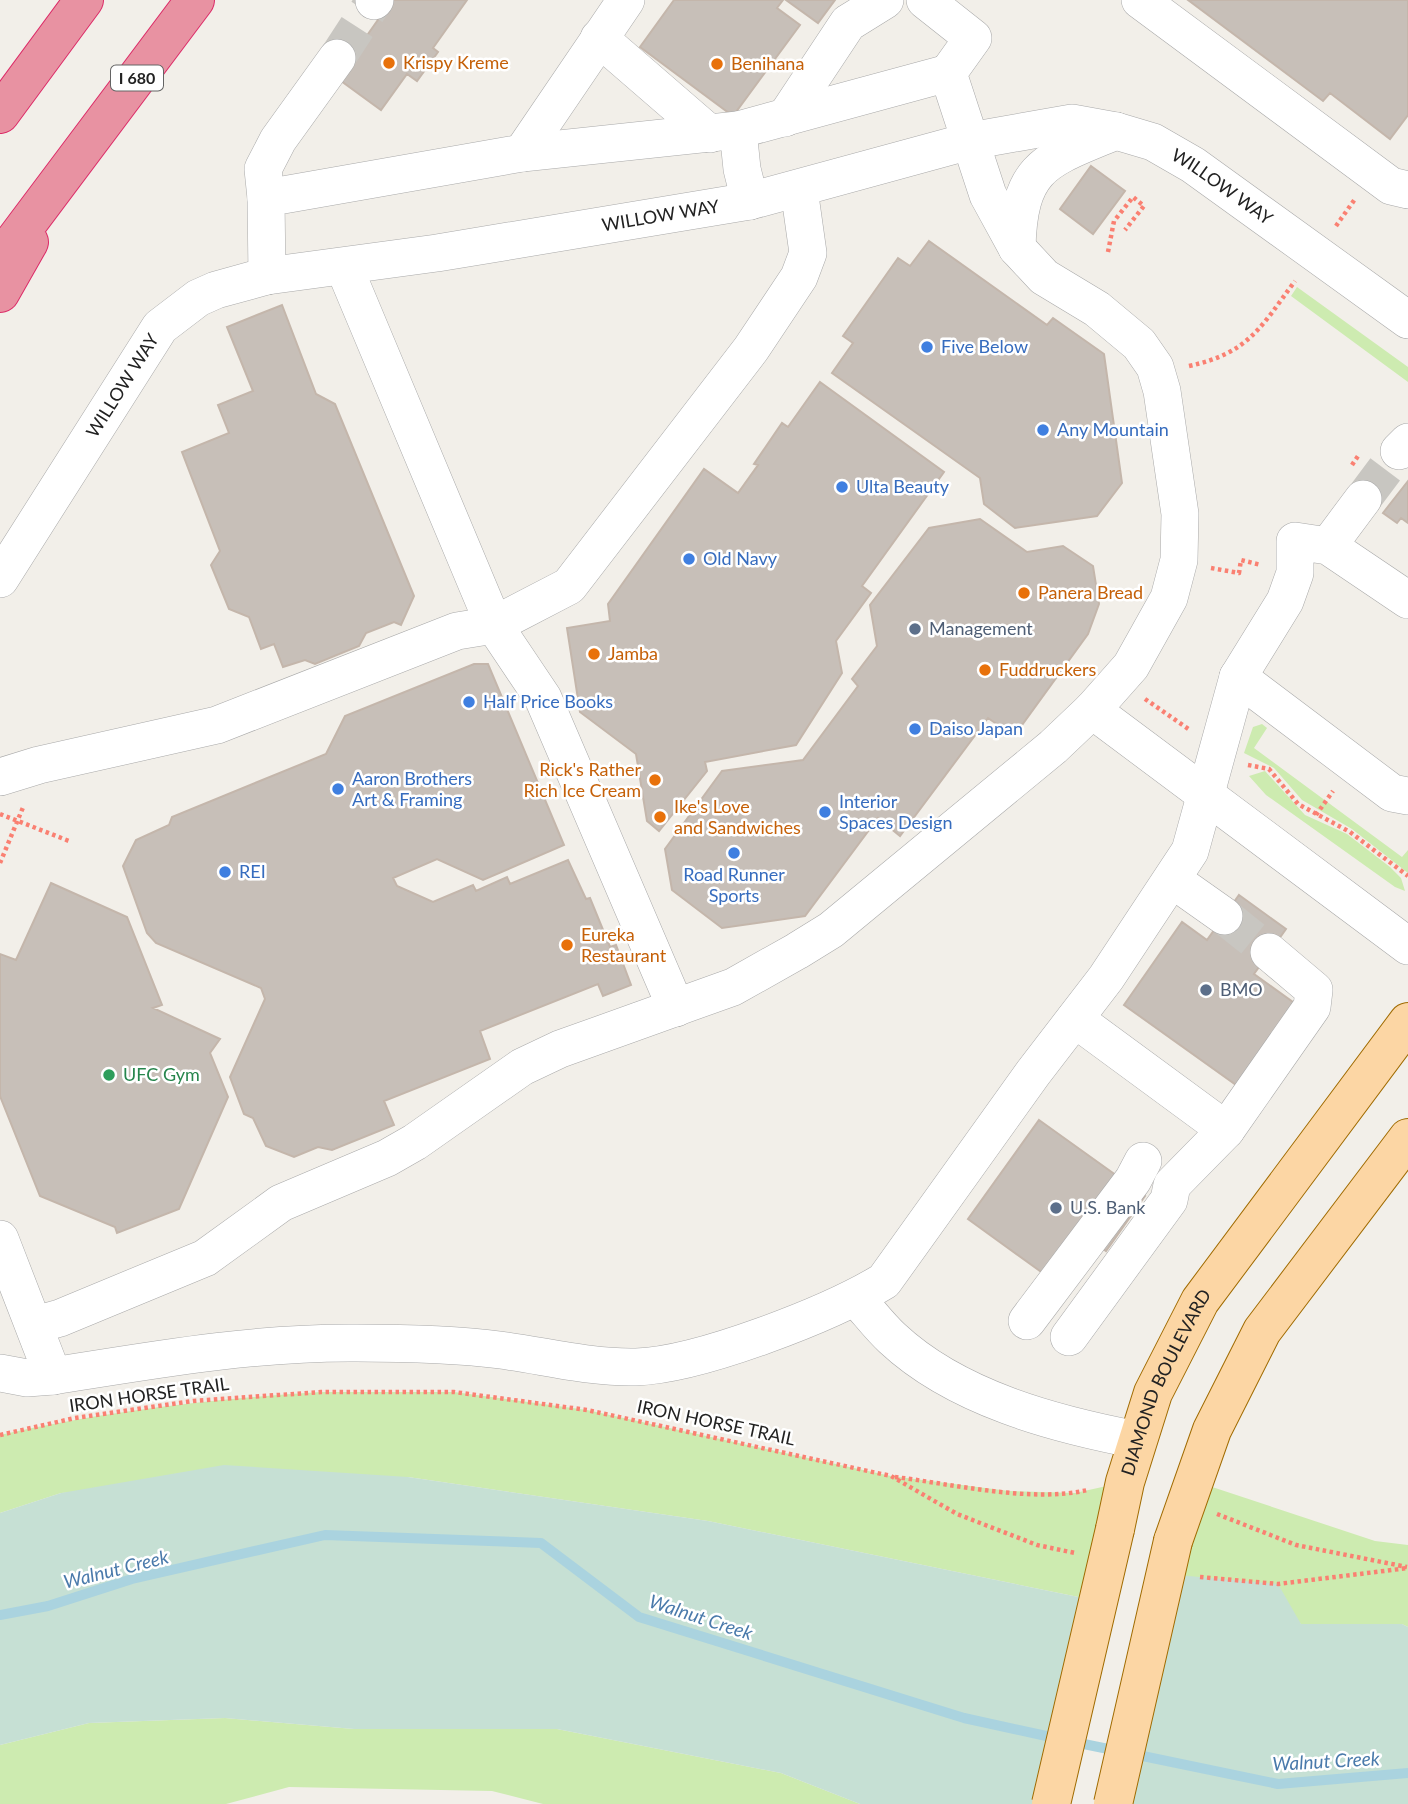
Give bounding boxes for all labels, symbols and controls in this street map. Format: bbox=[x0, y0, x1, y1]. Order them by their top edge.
place label: Krispy Kreme bbox=[403, 51, 509, 73]
place label: Benihana bbox=[731, 52, 804, 74]
marker: Krispy Kreme bbox=[381, 55, 397, 71]
marker: Benihana bbox=[709, 56, 725, 72]
road number: I 680 bbox=[111, 66, 163, 90]
street label: WILLOW WAY bbox=[1168, 143, 1278, 229]
street label: WILLOW WAY bbox=[600, 194, 721, 235]
street label: WILLOW WAY bbox=[81, 329, 163, 441]
place label: Five Below bbox=[941, 335, 1028, 357]
marker: Five Below bbox=[919, 339, 935, 355]
place label: Any Mountain bbox=[1057, 418, 1169, 440]
marker: Any Mountain bbox=[1035, 422, 1051, 438]
place label: Ulta Beauty bbox=[856, 475, 950, 497]
marker: Ulta Beauty bbox=[834, 479, 850, 495]
place label: Old Navy bbox=[703, 547, 778, 569]
marker: Old Navy bbox=[681, 551, 697, 567]
place label: Panera Bread bbox=[1038, 581, 1143, 603]
marker: Panera Bread bbox=[1016, 585, 1032, 601]
place label: Management bbox=[929, 617, 1033, 639]
marker: Management bbox=[907, 621, 923, 637]
place label: Jamba bbox=[608, 642, 658, 664]
marker: Jamba bbox=[586, 646, 602, 662]
place label: Fuddruckers bbox=[999, 658, 1097, 680]
marker: Fuddruckers bbox=[977, 662, 993, 678]
place label: Half Price Books bbox=[483, 690, 613, 712]
marker: Half Price Books bbox=[461, 694, 477, 710]
place label: Daiso Japan bbox=[929, 717, 1023, 739]
marker: Daiso Japan bbox=[907, 721, 923, 737]
place label: Rick's Rather Rich Ice Cream bbox=[524, 758, 641, 801]
place label: Aaron Brothers Art & Framing bbox=[352, 767, 472, 810]
marker: Rick's Rather Rich Ice Cream bbox=[647, 772, 663, 788]
marker: Aaron Brothers Art & Framing bbox=[330, 781, 346, 797]
place label: Interior Spaces Design bbox=[839, 790, 953, 833]
place label: Ike's Love and Sandwiches bbox=[674, 795, 801, 838]
marker: Interior Spaces Design bbox=[817, 804, 833, 820]
marker: Ike's Love and Sandwiches bbox=[652, 809, 668, 825]
marker: Road Runner Sports bbox=[726, 845, 742, 861]
place label: REI bbox=[239, 860, 266, 882]
place label: Road Runner Sports bbox=[683, 863, 785, 906]
marker: REI bbox=[217, 864, 233, 880]
place label: Eureka Restaurant bbox=[581, 923, 667, 966]
marker: Eureka Restaurant bbox=[559, 937, 575, 953]
place label: BMO bbox=[1220, 978, 1263, 1000]
marker: BMO bbox=[1198, 982, 1214, 998]
place label: UFC Gym bbox=[123, 1063, 200, 1085]
marker: UFC Gym bbox=[101, 1067, 117, 1083]
place label: U.S. Bank bbox=[1070, 1196, 1146, 1218]
marker: U.S. Bank bbox=[1048, 1200, 1064, 1216]
street label: DIAMOND BOULEVARD bbox=[1116, 1284, 1215, 1478]
street label: IRON HORSE TRAIL bbox=[68, 1372, 230, 1416]
street label: IRON HORSE TRAIL bbox=[635, 1395, 797, 1450]
water label: Walnut Creek bbox=[61, 1544, 172, 1593]
water label: Walnut Creek bbox=[646, 1589, 757, 1644]
water label: Walnut Creek bbox=[1272, 1746, 1381, 1775]

